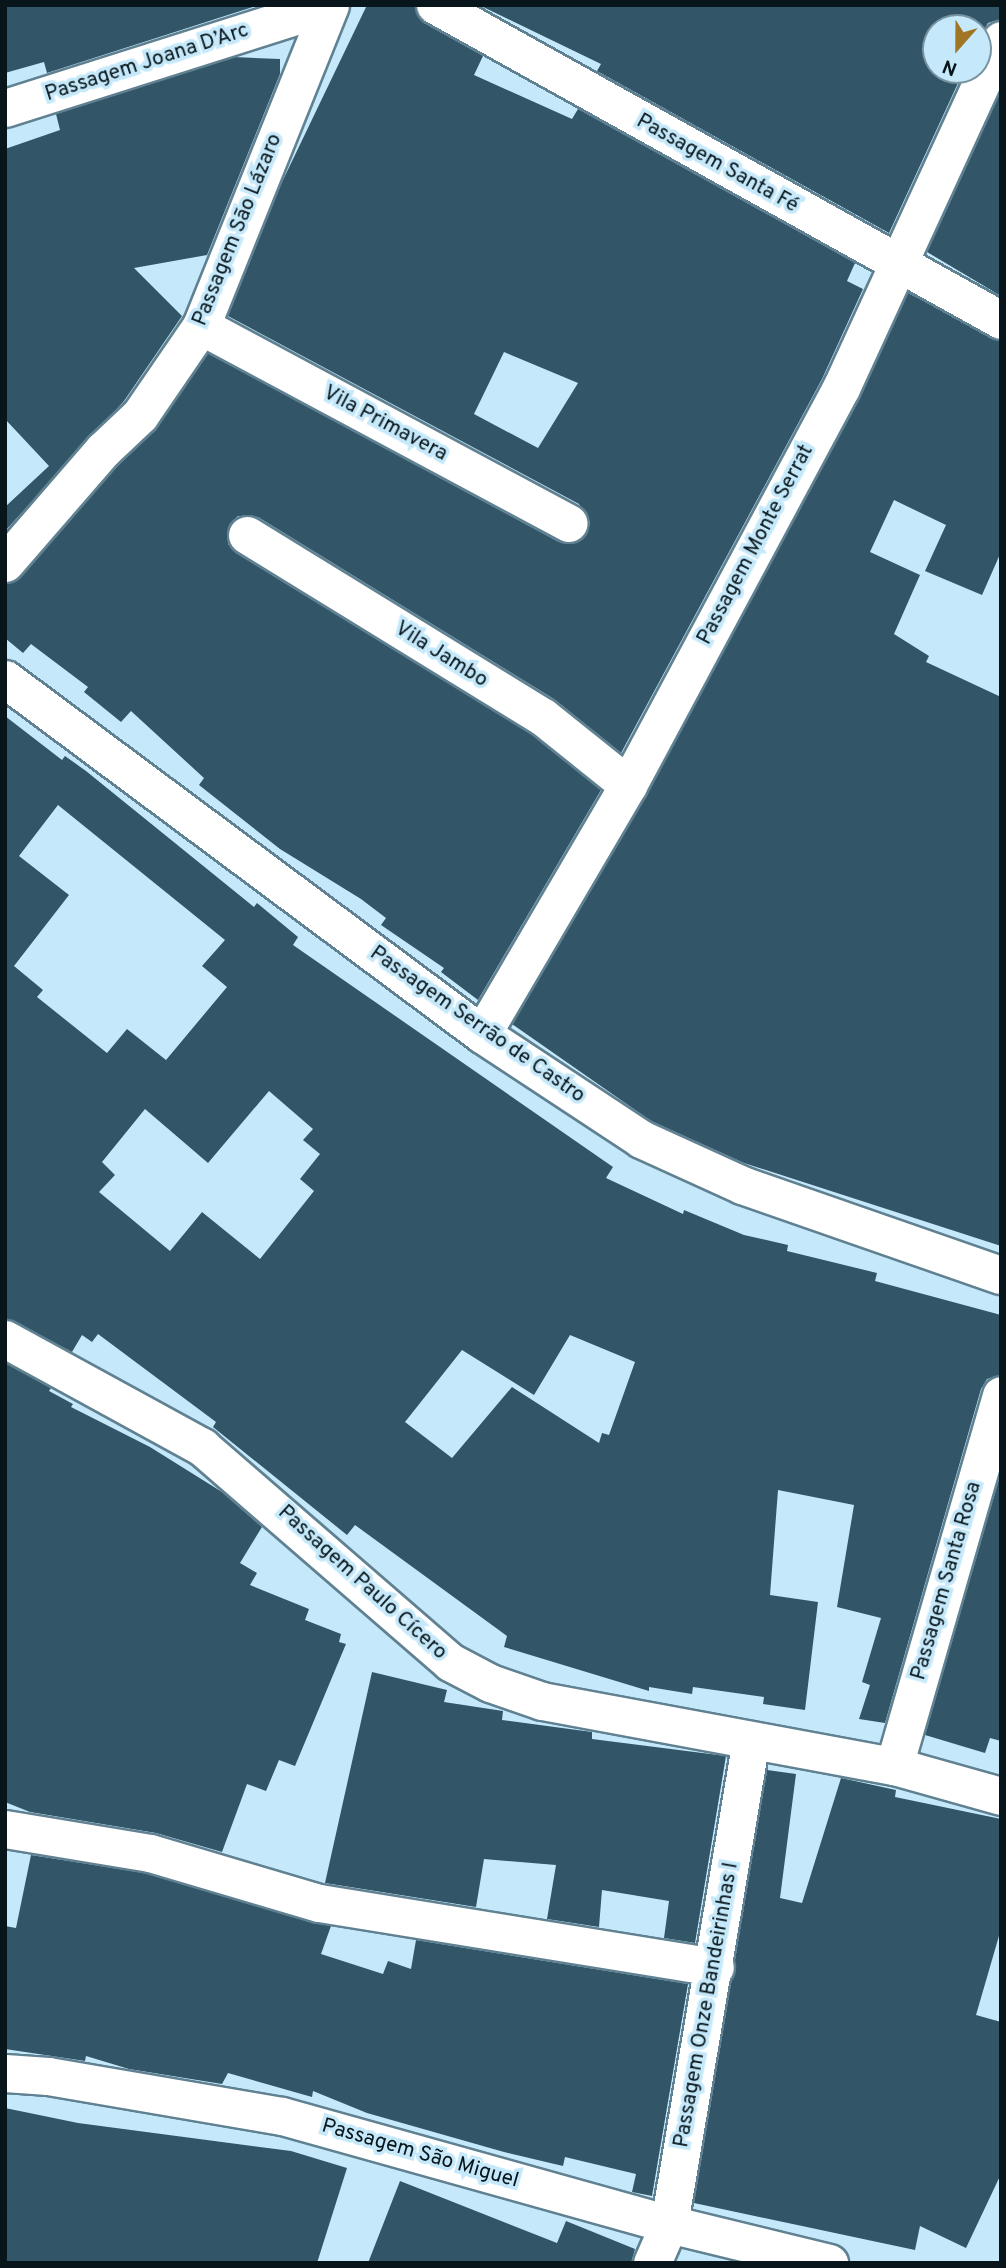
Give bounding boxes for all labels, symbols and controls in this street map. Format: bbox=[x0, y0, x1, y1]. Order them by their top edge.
north arrow bbox=[922, 14, 992, 84]
street label: Passagem Joana D’Arc bbox=[42, 18, 252, 108]
text: N bbox=[940, 53, 961, 80]
street label: Passagem Santa Fé bbox=[632, 109, 802, 219]
street label: Passagem São Lázaro bbox=[188, 130, 288, 330]
street label: Vila Primavera bbox=[319, 381, 451, 467]
street label: Passagem Monte Serrat bbox=[693, 441, 819, 649]
street label: Vila Jambo bbox=[390, 617, 492, 693]
street label: Passagem Serrão de Castro bbox=[365, 941, 589, 1109]
street label: Passagem Santa Rosa bbox=[907, 1479, 987, 1683]
street label: Passagem Paulo Cícero bbox=[272, 1500, 452, 1666]
street label: Passagem Onze Bandeirinhas I bbox=[669, 1860, 745, 2150]
street label: Passagem São Miguel bbox=[319, 2114, 521, 2194]

